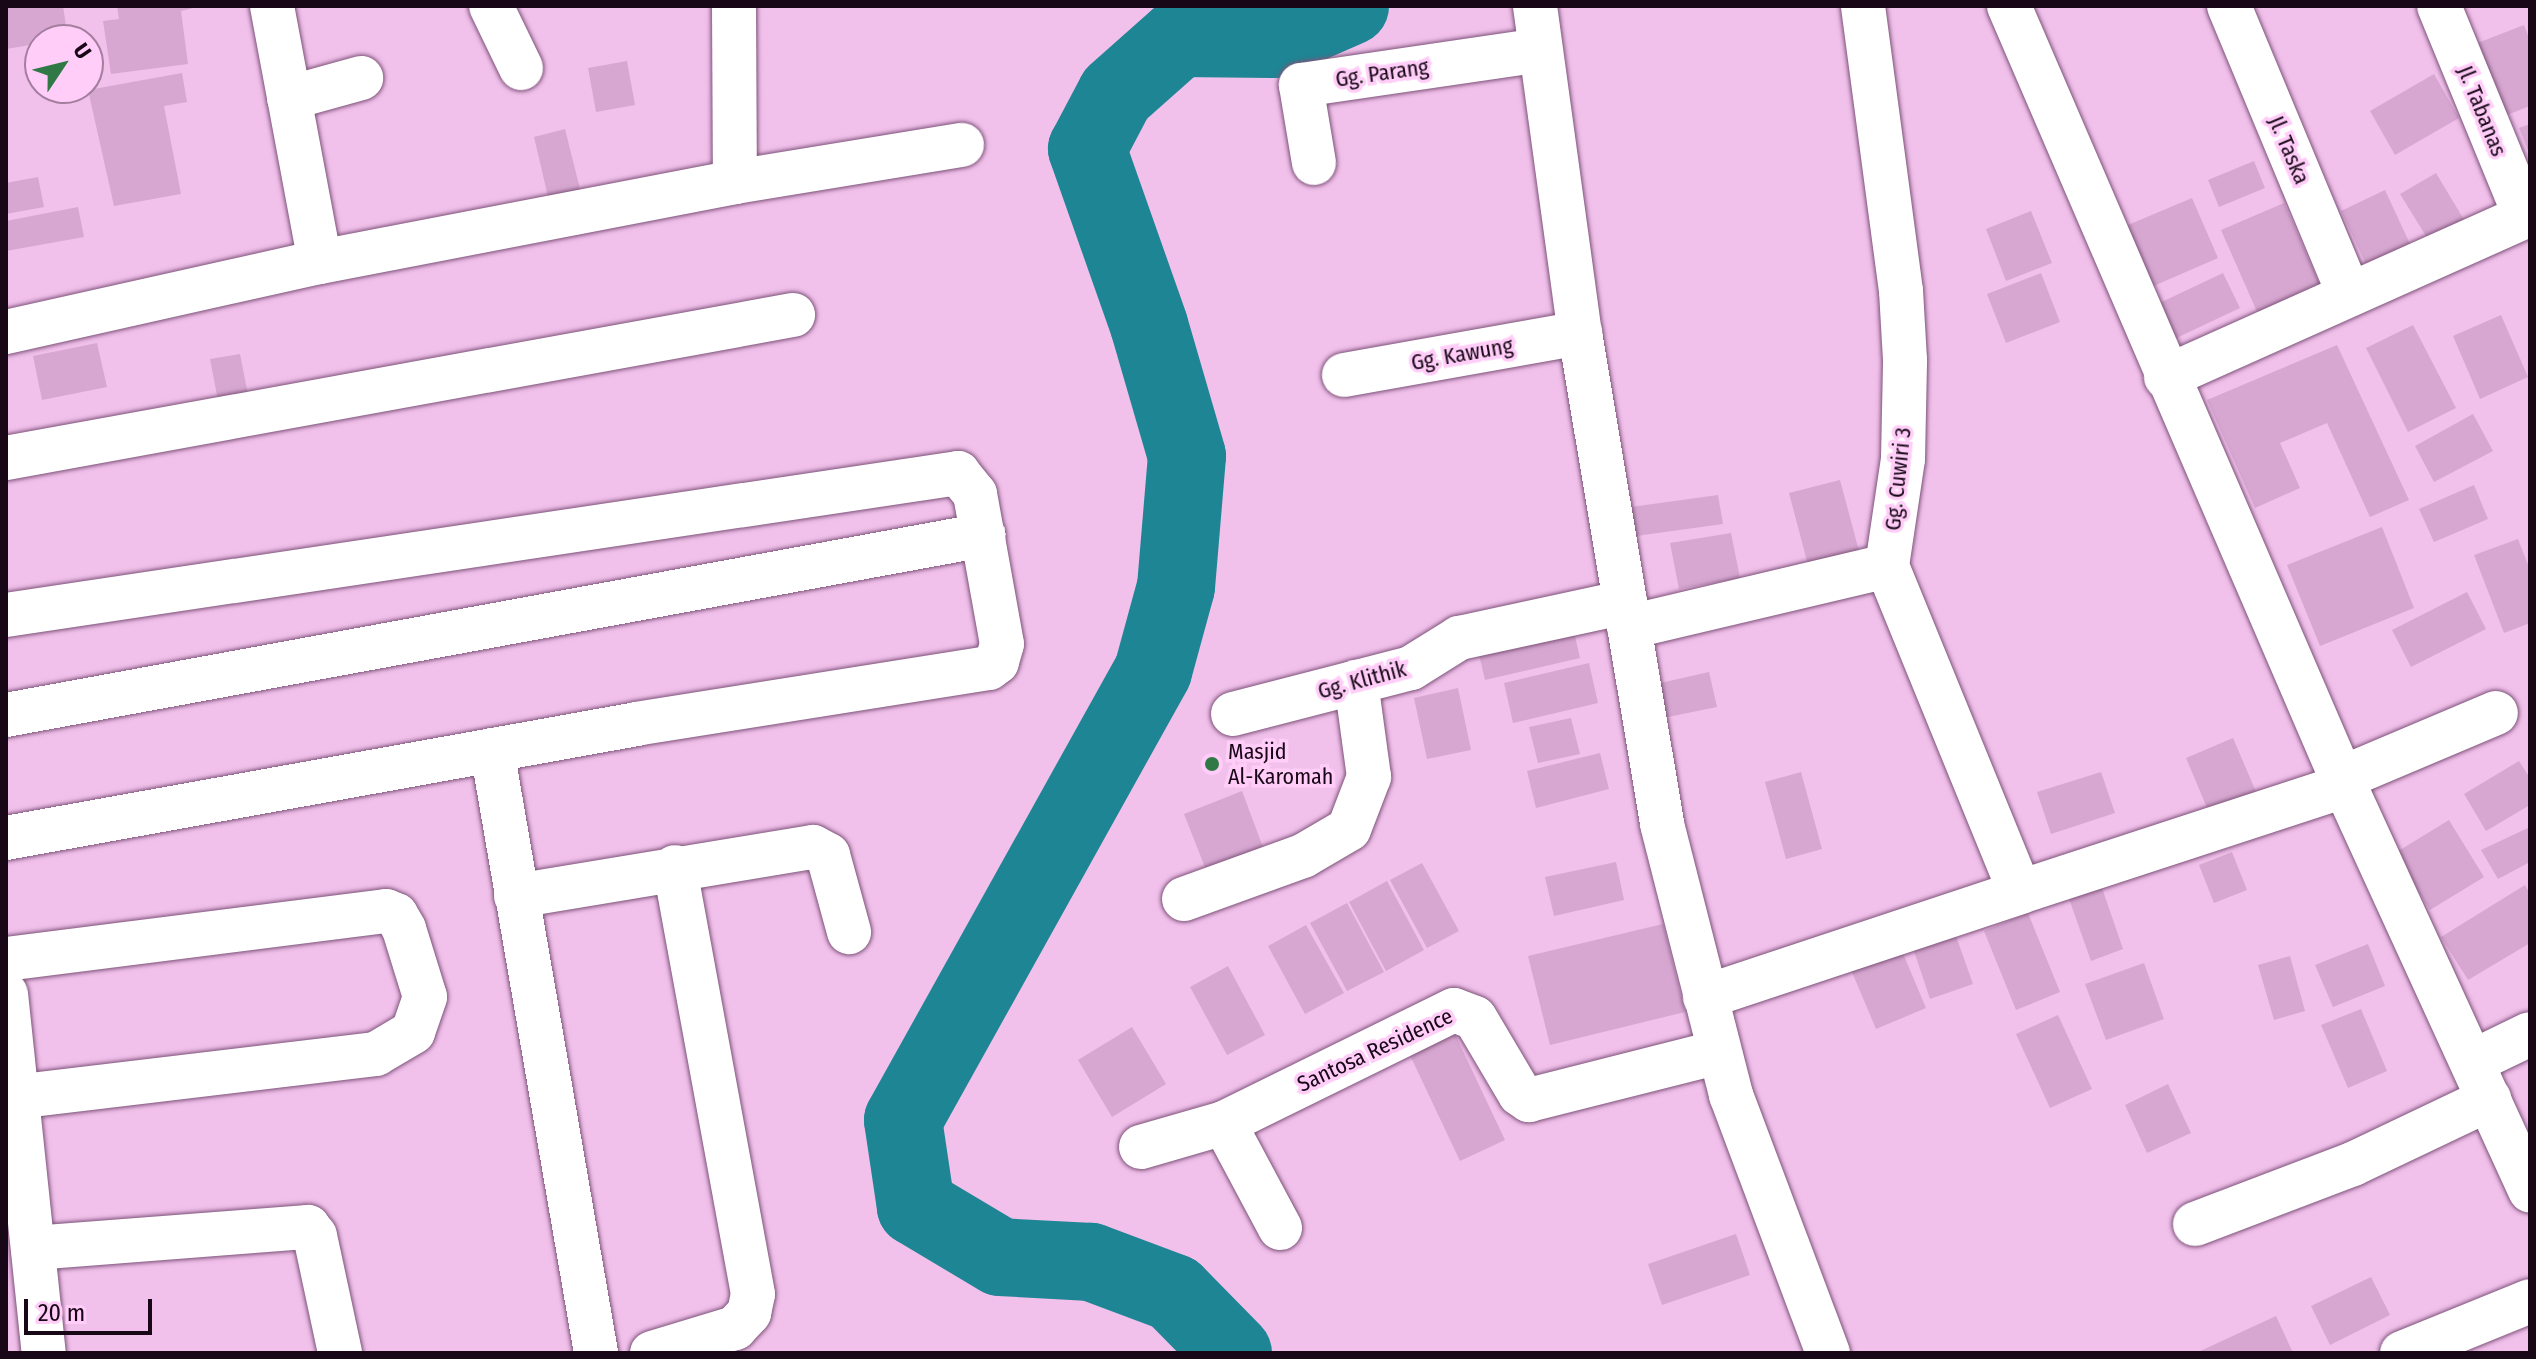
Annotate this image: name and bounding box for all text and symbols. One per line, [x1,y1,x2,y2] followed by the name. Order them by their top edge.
[24,24,104,104] north arrow
[68,38,97,64] text: U
[1334,53,1430,93] street label: Gg. Parang
[2452,62,2512,160] street label: Jl. Tabanas
[2263,112,2315,188] street label: Jl. Taska
[1409,332,1515,376] street label: Gg. Kawung
[1879,426,1917,532] street label: Gg. Cuwiri 3
[1315,656,1409,704] street label: Gg. Klithik
[1228,738,1333,790] place label: Masjid Al-Karomah
[1203,755,1221,773] marker: Masjid Al-Karomah
[1293,1002,1457,1098] street label: Santosa Residence
[28,1283,156,1333] scale bar
[38,1299,85,1327] text: 20 m

